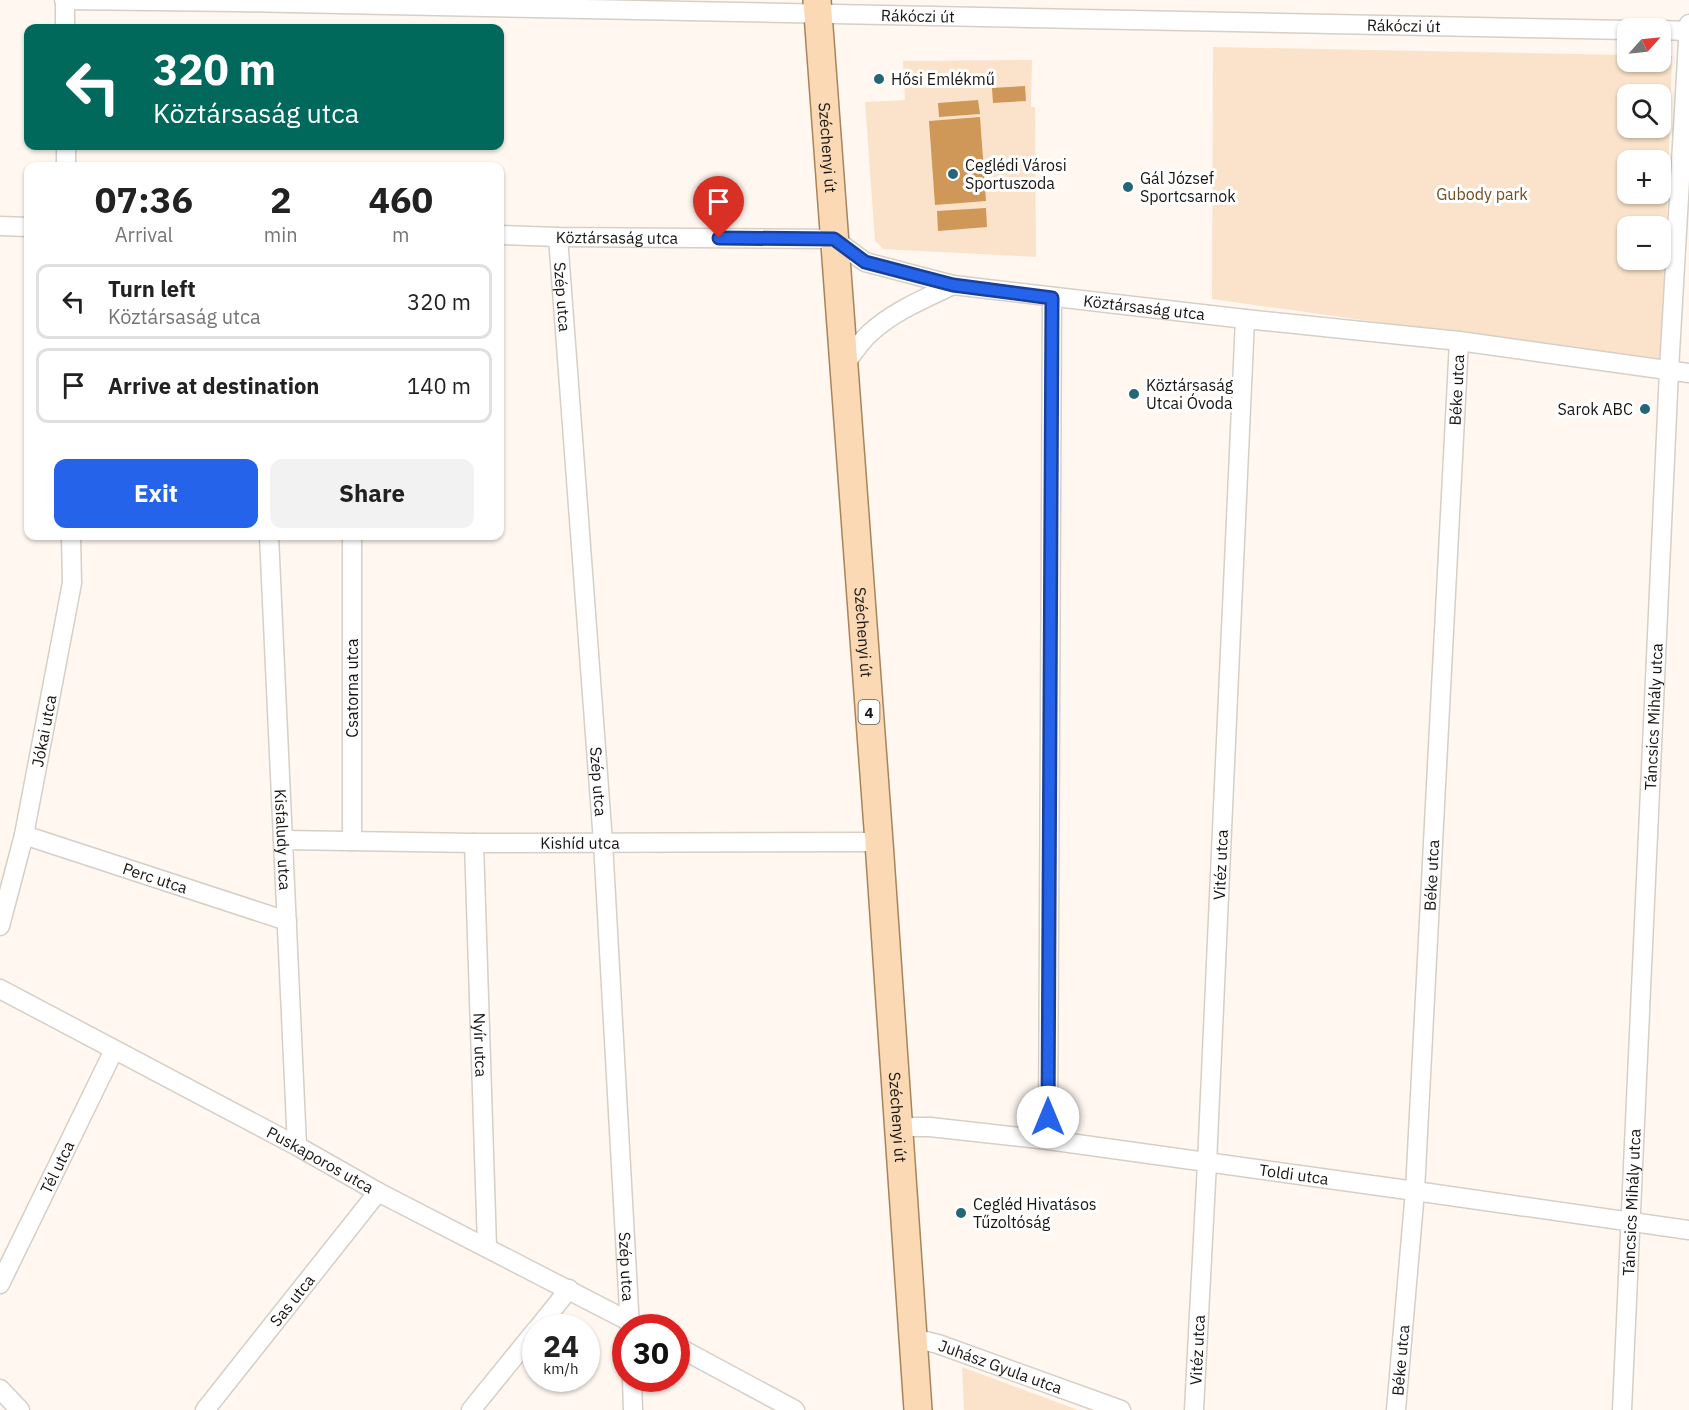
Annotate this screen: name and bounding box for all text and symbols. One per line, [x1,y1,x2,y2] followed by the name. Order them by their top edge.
[881,5,955,26] street label: Rákóczi út
[1367,15,1441,36] street label: Rákóczi út
[1617,18,1671,72] north arrow
[1617,18,1671,270] map controls
[153,42,276,97] text: 320 m
[54,48,132,126] icon: left
[891,69,995,89] place label: Hősi Emlékmű
[872,72,886,86] marker: Hősi Emlékmű
[1617,84,1671,138] button: search
[153,95,359,130] text: Köztársaság utca
[815,102,841,194] street label: Széchenyi út
[1617,150,1671,204] button: +
[965,155,1067,193] place label: Ceglédi Városi Sportuszoda
[946,167,960,181] marker: Ceglédi Városi Sportuszoda
[1140,168,1236,206] place label: Gál József Sportcsarnok
[95,176,193,223] text: 07:36
[270,176,292,223] text: 2
[368,176,433,223] text: 460
[693,176,744,238] pin
[1121,180,1135,194] marker: Gál József Sportcsarnok
[1436,184,1528,204] park label: Gubody park
[702,185,735,218] icon: arrive
[1617,216,1671,270] button: −
[115,221,173,248] text: Arrival
[264,221,298,248] text: min
[392,221,410,248] text: m
[556,227,679,248] street label: Köztársaság utca
[550,261,575,333] street label: Szép utca
[108,274,196,303] text: Turn left
[57,285,90,318] icon: left
[407,287,471,316] text: 320 m
[1082,290,1206,324] street label: Köztársaság utca
[108,303,261,330] text: Köztársaság utca
[1445,353,1468,426] street label: Béke utca
[57,369,90,402] icon: arrive
[108,371,319,400] text: Arrive at destination
[407,371,471,400] text: 140 m
[1146,375,1234,413] place label: Köztársaság Utcai Óvoda
[1127,387,1141,401] marker: Köztársaság Utcai Óvoda
[1558,399,1633,419] place label: Sarok ABC
[1638,402,1652,416] marker: Sarok ABC
[54,459,258,528] button: Exit
[270,459,474,528] button: Share
[850,586,877,678] street label: Széchenyi út
[342,638,362,738] street label: Csatorna utca
[1640,642,1667,791] street label: Táncsics Mihály utca
[27,693,61,769] street label: Jókai utca
[858,700,880,724] road number: 4
[586,746,611,817] street label: Szép utca
[271,789,295,891] street label: Kisfaludy utca
[1209,829,1232,900] street label: Vitéz utca
[540,833,620,853] street label: Kishíd utca
[1420,839,1443,911] street label: Béke utca
[120,858,191,898] street label: Perc utca
[469,1012,492,1078] street label: Nyír utca
[885,1071,911,1163] street label: Széchenyi út
[1016,1085,1080,1149] position arrow
[263,1122,378,1198] street label: Puskaporos utca
[1618,1128,1645,1276] street label: Táncsics Mihály utca
[36,1137,78,1197] street label: Tél utca
[1258,1159,1330,1189] street label: Toldi utca
[973,1194,1097,1232] place label: Cegléd Hivatásos Tűzoltóság
[954,1206,968,1220] marker: Cegléd Hivatásos Tűzoltóság
[615,1231,639,1302] street label: Szép utca
[265,1270,319,1330] street label: Sas utca
[612,1314,690,1392] speed limit sign: 30
[1185,1314,1209,1386] street label: Vitéz utca
[1387,1323,1413,1397] street label: Béke utca
[543,1326,579,1365] text: 24
[936,1335,1065,1398] street label: Juhász Gyula utca
[543,1359,579,1378] text: km/h

